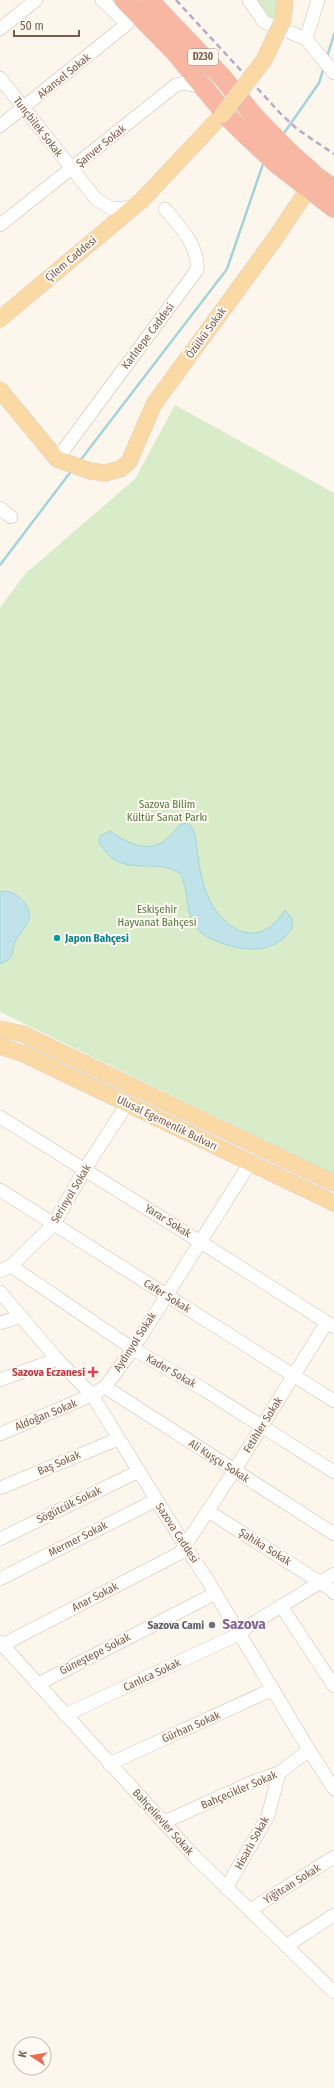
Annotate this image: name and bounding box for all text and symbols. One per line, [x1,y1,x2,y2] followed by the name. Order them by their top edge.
[14,12,79,38] scale bar
[20,19,44,33] text: 50 m
[188,49,218,65] road number: D230
[35,50,94,101] street label: Akansel Sokak
[11,95,66,160] street label: Tunçbilek Sokak
[74,122,129,170] street label: Şanver Sokak
[43,234,100,284] street label: Çilem Caddesi
[119,300,177,371] street label: Karlıtepe Caddesi
[183,304,229,361] street label: Özülkü Sokak
[127,798,207,824] park label: Sazova Bilim Kültür Sanat Parkı
[118,903,197,929] park label: Eskişehir Hayvanat Bahçesi
[64,932,129,945] place label: Japon Bahçesi
[52,933,62,943] marker: Japon Bahçesi
[115,1093,219,1153] street label: Ulusal Egemenlik Bulvarı
[48,1162,94,1226] street label: Serinyol Sokak
[142,1202,194,1241] street label: Yarar Sokak
[141,1277,194,1316] street label: Cafer Sokak
[111,1309,159,1374] street label: Aydınyol Sokak
[144,1351,199,1391] street label: Kader Sokak
[12,1366,85,1379] place label: Sazova Eczanesi
[88,1367,98,1377] marker: Sazova Eczanesi
[241,1394,286,1455] street label: Fetihler Sokak
[13,1396,80,1433] street label: Aldoğan Sokak
[186,1437,253,1486] street label: Ali Kuşçu Sokak
[36,1448,83,1478] street label: Baş Sokak
[35,1483,104,1526] street label: Sögütcük Sokak
[153,1500,201,1566] street label: Sazova Caddesi
[46,1518,110,1559] street label: Mermer Sokak
[237,1526,294,1569] street label: Şahika Sokak
[70,1579,121,1614] street label: Anar Sokak
[222,1615,266,1633] district label: Sazova
[147,1619,204,1632] place label: Sazova Cami
[207,1620,217,1630] marker: Sazova Cami
[58,1630,133,1677] street label: Güneştepe Sokak
[121,1656,183,1694] street label: Canlıca Sokak
[160,1708,223,1746] street label: Gürhan Sokak
[199,1768,280,1812] street label: Bahçecikler Sokak
[130,1786,197,1858] street label: Bahçelievler Sokak
[232,1814,272,1872] street label: Hisarlı Sokak
[261,1861,324,1907] street label: Yiğitcan Sokak
[12,2036,52,2076] north arrow
[16,2049,30,2059] text: K

